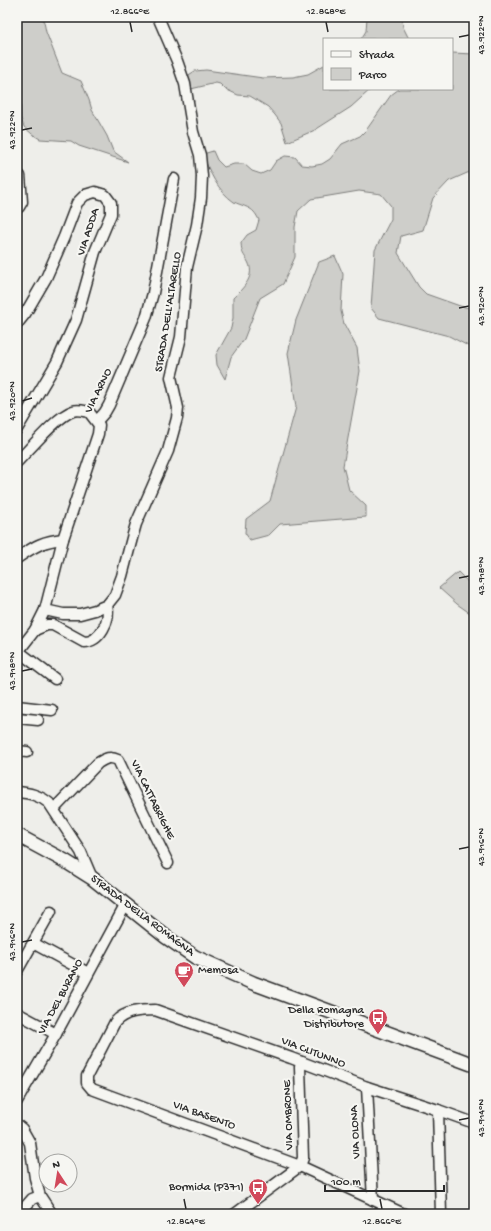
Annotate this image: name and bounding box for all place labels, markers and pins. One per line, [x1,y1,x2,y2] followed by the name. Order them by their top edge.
[173,960,195,988] cafe icon: Memosa
[198,964,239,978] place label: Memosa
[287,1004,365,1032] place label: Della Romagna Distributore
[367,1007,389,1035] bus stop icon: Della Romagna Distributore
[247,1177,269,1205] bus stop icon: Bormida (P371)
[168,1181,244,1195] place label: Bormida (P371)

